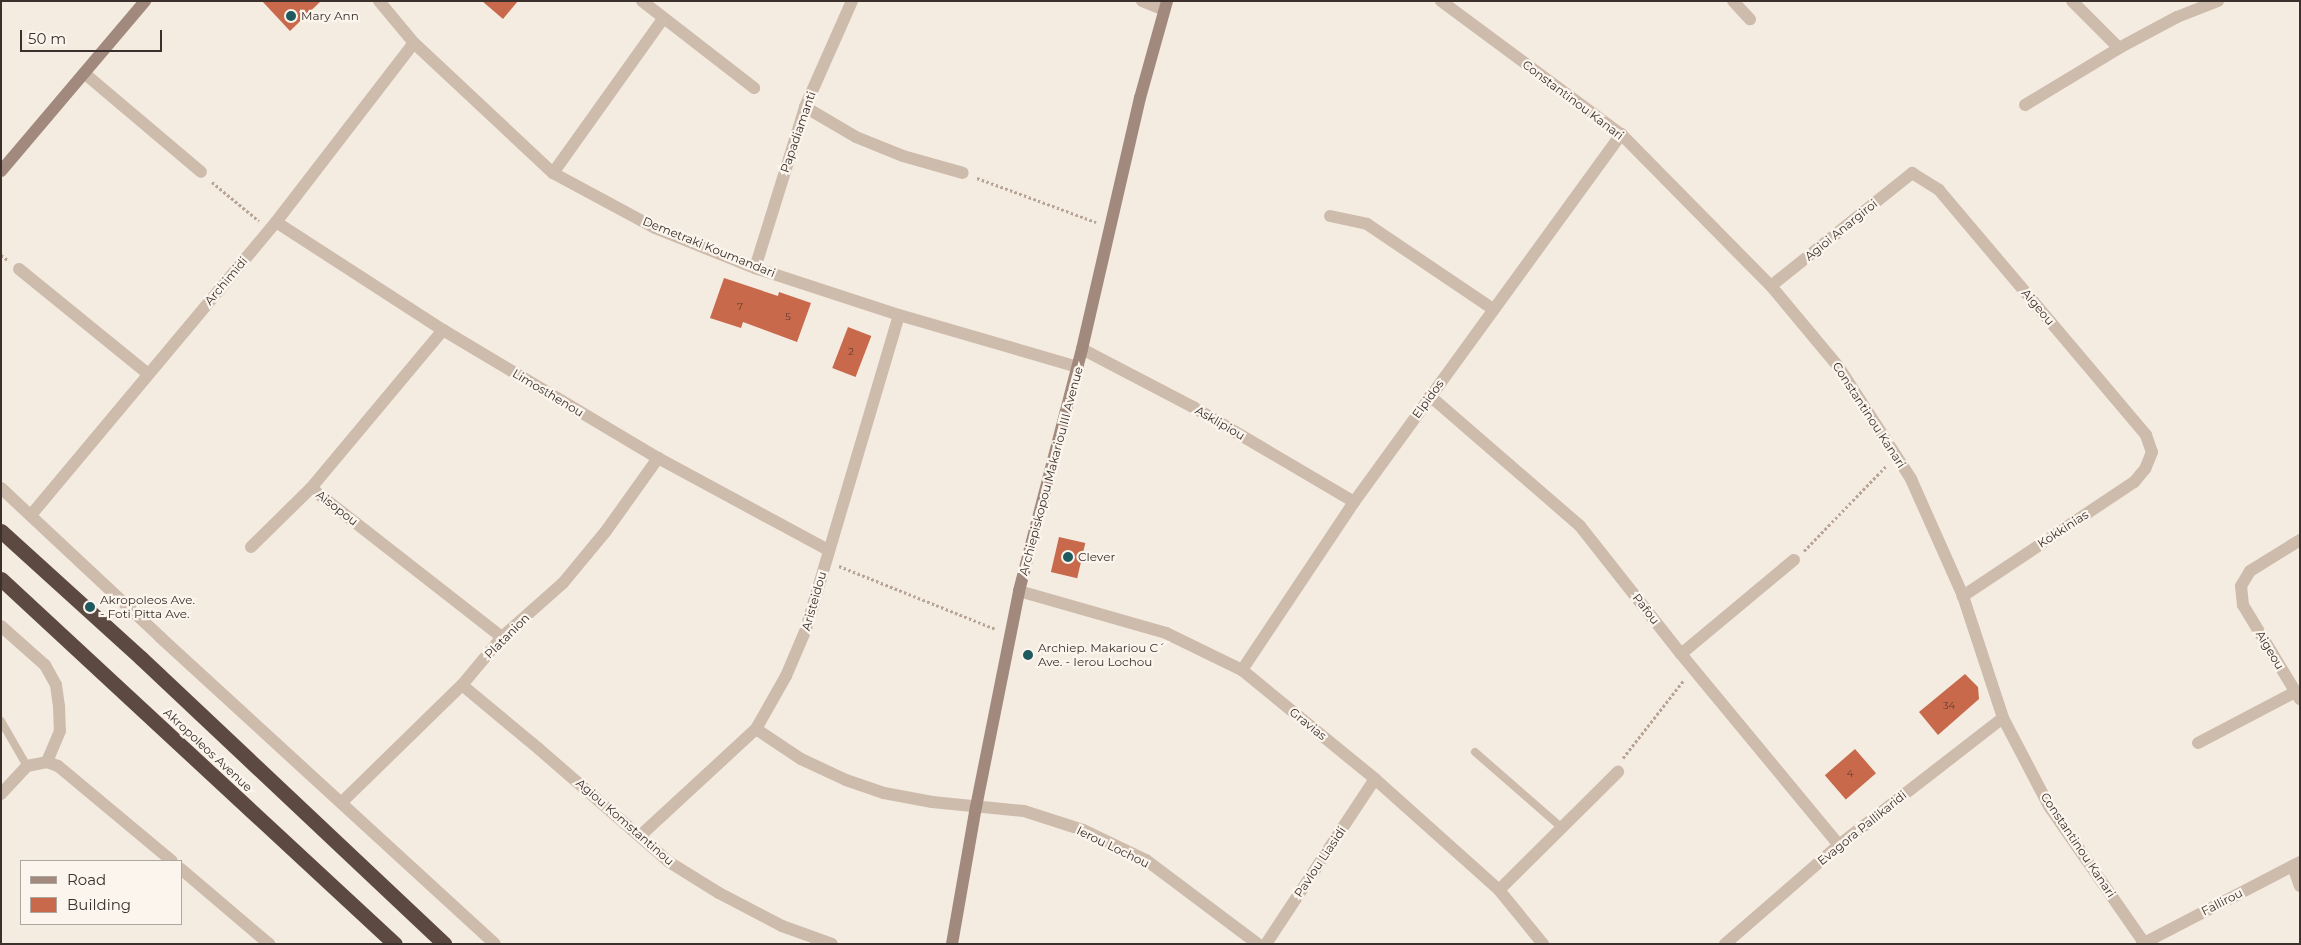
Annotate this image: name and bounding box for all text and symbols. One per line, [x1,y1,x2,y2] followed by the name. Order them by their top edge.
[301,9,359,23] place label: Mary Ann
[285,10,297,22] marker: Mary Ann
[22,20,165,52] scale bar
[28,29,66,48] text: 50 m
[1520,57,1626,143] street label: Constantinou Kanari
[777,89,819,175] street label: Papadiamanti
[1802,196,1880,264] street label: Agioi Anargiroi
[641,214,777,280] street label: Demetraki Koumandari
[202,254,250,308] street label: Archimidi
[2019,286,2057,328] street label: Aigeou
[737,301,743,313] house number: 7
[785,311,791,323] house number: 5
[848,346,854,358] house number: 2
[1829,359,1909,471] street label: Constantinou Kanari
[1016,365,1086,577] street label: Archiepiskopou Makariou III Avenue
[510,366,586,420] street label: Limosthenou
[1409,377,1447,421] street label: Elpidos
[1193,403,1247,443] street label: Asklipiou
[313,487,361,529] street label: Aisopou
[2035,507,2091,551] street label: Kokkinias
[1078,550,1115,564] place label: Clever
[1062,551,1074,563] marker: Clever
[799,570,829,632] street label: Aristeidou
[1630,591,1662,627] street label: Pafou
[100,593,195,621] place label: Akropoleos Ave. - Foti Pitta Ave.
[84,601,96,613] marker: Akropoleos Ave. - Foti Pitta Ave.
[482,611,532,661] street label: Platanion
[2253,628,2287,672] street label: Aigeou
[1038,641,1165,669] place label: Archiep. Makariou C´ Ave. - Ierou Lochou
[1022,649,1034,661] marker: Archiep. Makariou C´ Ave. - Ierou Lochou
[1943,700,1955,712] house number: 34
[161,705,255,795] street label: Akropoleos Avenue
[1287,705,1329,743] street label: Gravias
[1847,768,1853,780] house number: 4
[573,776,677,868] street label: Agiou Komstantinou
[1815,788,1909,868] street label: Evagora Pallikaridi
[2038,790,2118,900] street label: Constantinou Kanari
[1074,823,1152,871] street label: Ierou Lochou
[1291,824,1349,900] street label: Pavlou Liasidi
[20,860,182,925] legend
[67,870,106,889] text: Road
[2199,886,2245,918] street label: Fallirou
[67,895,131,914] text: Building

